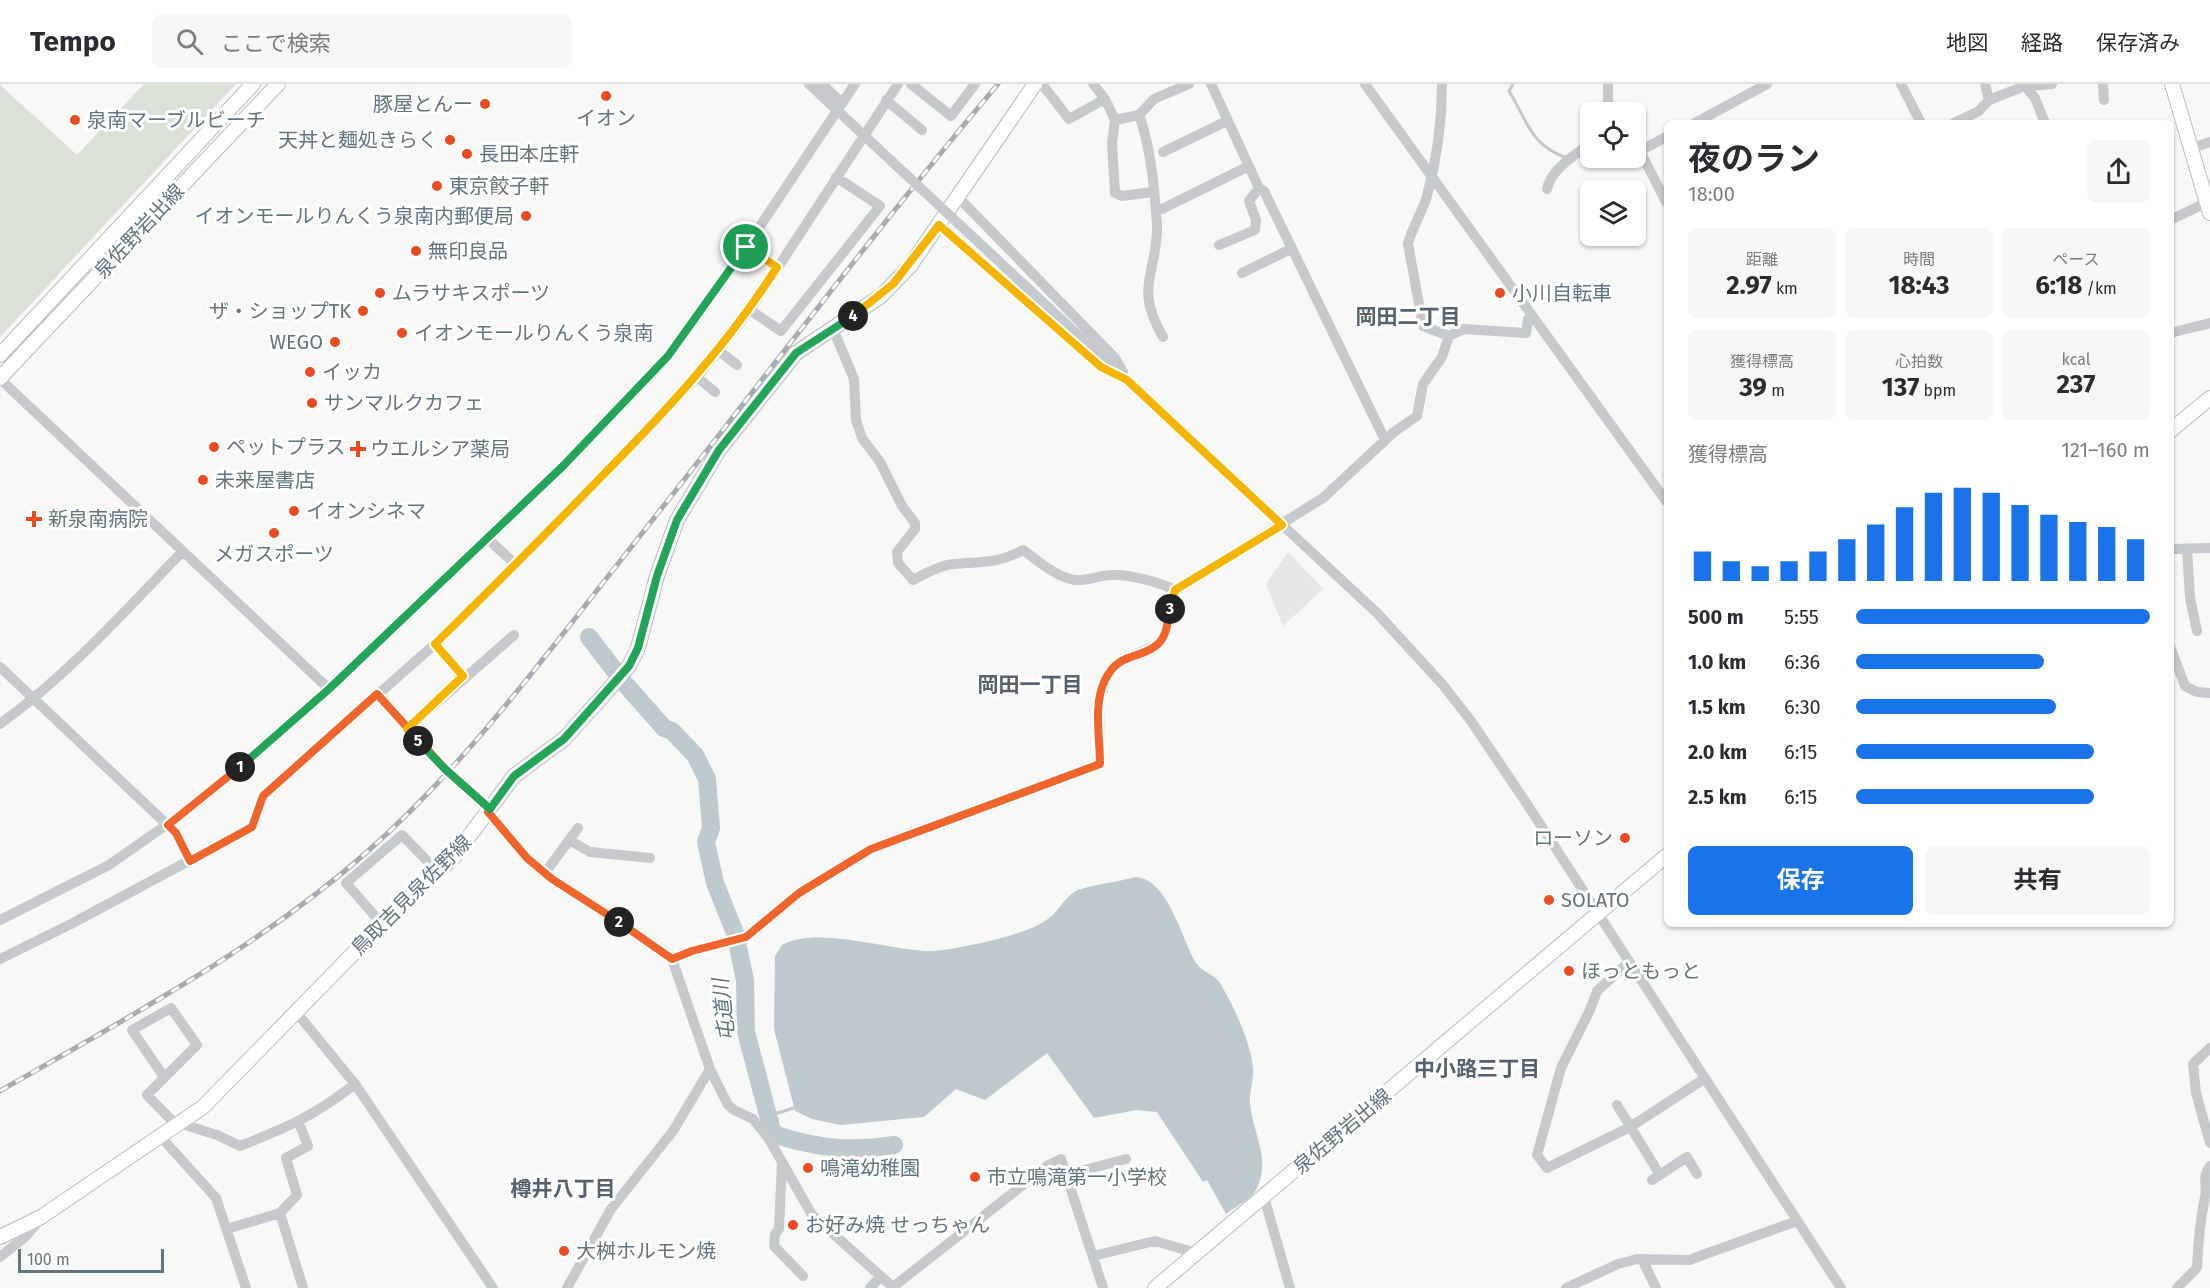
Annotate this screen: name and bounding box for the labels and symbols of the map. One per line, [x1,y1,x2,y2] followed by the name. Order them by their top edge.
[599,89,613,103] marker: イオン
[373,92,473,116] place label: 豚屋とんー
[478,97,492,111] marker: 豚屋とんー
[576,106,636,130] place label: イオン
[87,108,266,132] place label: 泉南マーブルビーチ
[68,113,82,127] marker: 泉南マーブルビーチ
[278,128,438,152] place label: 天丼と麺処きらく
[443,133,457,147] marker: 天丼と麺処きらく
[479,142,579,166] place label: 長田本庄軒
[460,147,474,161] marker: 長田本庄軒
[449,174,549,198] place label: 東京餃子軒
[89,179,189,283] street label: 泉佐野岩出線
[430,179,444,193] marker: 東京餃子軒
[194,204,514,228] place label: イオンモールりんくう泉南内郵便局
[519,209,533,223] marker: イオンモールりんくう泉南内郵便局
[720,221,771,272] pin
[428,239,508,263] place label: 無印良品
[409,244,423,258] marker: 無印良品
[392,281,550,305] place label: ムラサキスポーツ
[1512,281,1612,305] place label: 小川自転車
[373,286,387,300] marker: ムラサキスポーツ
[1493,286,1507,300] marker: 小川自転車
[209,299,351,323] place label: ザ・ショップTK
[838,301,868,331] pin: 4
[356,304,370,318] marker: ザ・ショップTK
[1356,304,1461,330] district label: 岡田二丁目
[414,321,654,345] place label: イオンモールりんくう泉南
[395,326,409,340] marker: イオンモールりんくう泉南
[270,330,323,354] place label: WEGO
[328,335,342,349] marker: WEGO
[322,360,382,384] place label: イッカ
[303,365,317,379] marker: イッカ
[324,391,484,415] place label: サンマルクカフェ
[305,396,319,410] marker: サンマルクカフェ
[226,435,346,459] place label: ペットプラス
[370,437,510,461] place label: ウエルシア薬局
[207,440,221,454] marker: ペットプラス
[351,442,365,456] marker: ウエルシア薬局
[215,468,315,492] place label: 未来屋書店
[196,473,210,487] marker: 未来屋書店
[306,499,426,523] place label: イオンシネマ
[287,504,301,518] marker: イオンシネマ
[48,507,148,531] place label: 新泉南病院
[25,510,43,528] marker: 新泉南病院
[267,526,281,540] marker: メガスポーツ
[214,542,334,566] place label: メガスポーツ
[1155,594,1185,624] pin: 3
[978,672,1083,698] district label: 岡田一丁目
[403,726,433,756] pin: 5
[225,752,255,782] pin: 1
[1533,826,1613,850] place label: ローソン
[346,830,476,960] street label: 鳥取吉見泉佐野線
[1618,831,1632,845] marker: ローソン
[1561,888,1630,912] place label: SOLATO
[1542,893,1556,907] marker: SOLATO
[604,907,634,937] pin: 2
[1581,959,1701,983] place label: ほっともっと
[1562,964,1576,978] marker: ほっともっと
[708,975,740,1043] water label: 屯道川
[1414,1056,1540,1082] district label: 中小路三丁目
[1288,1083,1396,1179] street label: 泉佐野岩出線
[820,1156,920,1180] place label: 鳴滝幼稚園
[801,1161,815,1175] marker: 鳴滝幼稚園
[987,1165,1167,1189] place label: 市立鳴滝第一小学校
[968,1170,982,1184] marker: 市立鳴滝第一小学校
[511,1176,616,1202] district label: 樽井八丁目
[805,1213,990,1237] place label: お好み焼 せっちゃん
[786,1218,800,1232] marker: お好み焼 せっちゃん
[576,1239,716,1263] place label: 大桝ホルモン焼
[557,1244,571,1258] marker: 大桝ホルモン焼
[18,1246,164,1274] scale bar

